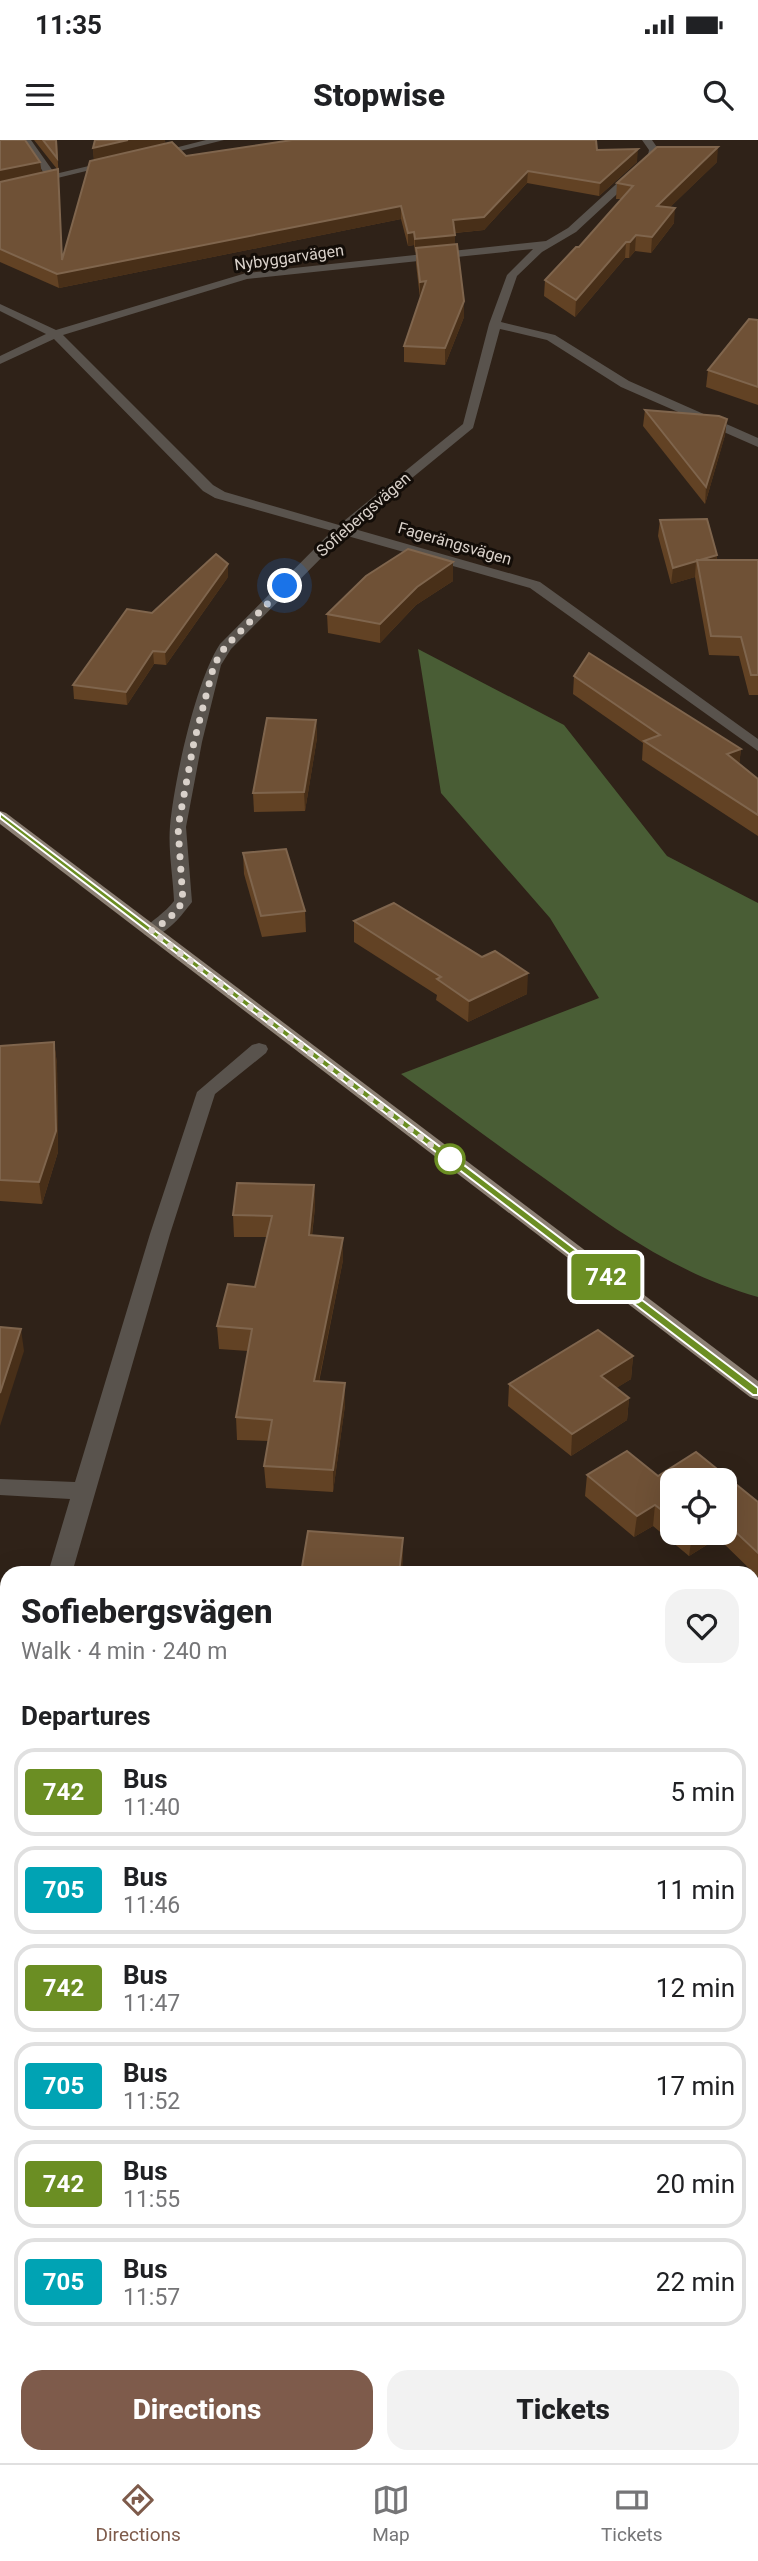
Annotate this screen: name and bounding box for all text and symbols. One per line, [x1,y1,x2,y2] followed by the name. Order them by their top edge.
[35,10,102,40] text: 11:35
[21,76,59,114] icon: menu
[313,76,445,114] text: Stopwise
[699,76,737,114] icon: search
[233,240,345,275] street label: Nybyggarvägen
[312,468,414,560] street label: Sofiebergsvägen
[396,518,514,569] street label: Fagerängsvägen
[267,568,302,603] your location
[435,1144,465,1174] unlabelled marker
[566,1254,646,1300] line badge: 742
[585,1263,627,1291] text: 742
[660,1468,737,1545] map controls
[660,1468,737,1545] button: locate
[665,1589,739,1663] button: heart
[21,1592,272,1631] text: Sofiebergsvägen
[21,1638,227,1665] text: Walk · 4 min · 240 m
[21,1701,151,1731] text: Departures
[123,1764,168,1794] text: Bus
[670,1777,735,1807] text: 5 min
[43,1778,84,1806] text: 742
[123,1794,180,1821] text: 11:40
[123,1862,168,1892] text: Bus
[656,1875,735,1905] text: 11 min
[43,1876,84,1904] text: 705
[123,1892,180,1919] text: 11:46
[123,1960,168,1990] text: Bus
[656,1973,735,2003] text: 12 min
[43,1974,84,2002] text: 742
[123,1990,180,2017] text: 11:47
[123,2058,168,2088] text: Bus
[656,2071,735,2101] text: 17 min
[43,2072,84,2100] text: 705
[123,2088,180,2115] text: 11:52
[123,2156,168,2186] text: Bus
[656,2169,735,2199] text: 20 min
[43,2170,84,2198] text: 742
[123,2186,180,2213] text: 11:55
[123,2254,168,2284] text: Bus
[656,2267,735,2297] text: 22 min
[43,2268,84,2296] text: 705
[123,2284,180,2311] text: 11:57
[21,2370,373,2450] button: Directions
[387,2370,739,2450] button: Tickets
[96,2481,181,2546] tab: Directions
[372,2481,410,2546] tab: Map
[601,2481,662,2546] tab: Tickets

